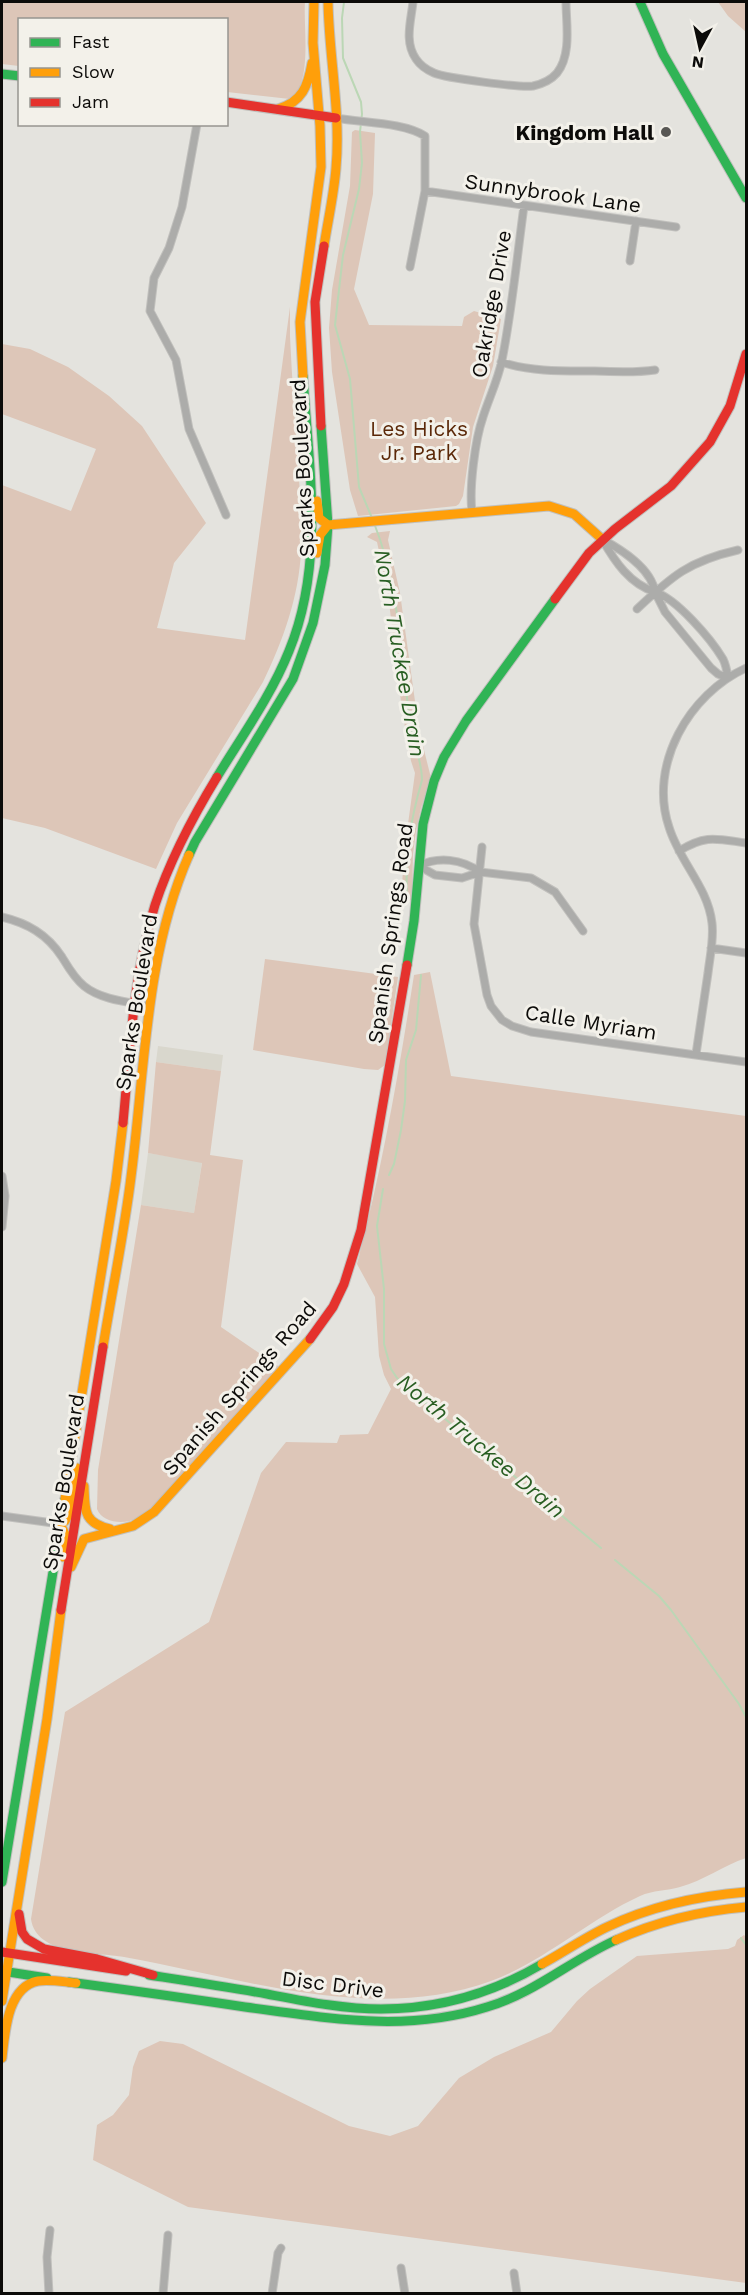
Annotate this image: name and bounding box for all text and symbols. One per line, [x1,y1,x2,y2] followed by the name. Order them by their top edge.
[18,18,228,126] legend
[670,18,730,78] north arrow
[72,31,110,52] text: Fast
[691,52,705,73] text: N
[72,61,115,82] text: Slow
[72,91,109,112] text: Jam
[516,120,654,145] place label: Kingdom Hall
[659,125,673,139] marker: Kingdom Hall
[463,168,643,218] street label: Sunnybrook Lane
[466,228,516,380] street label: Oakridge Drive
[285,378,319,558] street label: Sparks Boulevard
[370,416,468,465] park label: Les Hicks Jr. Park
[369,547,431,759] water label: North Truckee Drain
[362,821,418,1045] street label: Spanish Springs Road
[110,912,162,1092] street label: Sparks Boulevard
[523,999,659,1045] street label: Calle Myriam
[157,1296,321,1480] street label: Spanish Springs Road
[392,1369,570,1523] water label: North Truckee Drain
[37,1392,89,1572] street label: Sparks Boulevard
[280,1965,386,2003] street label: Disc Drive

